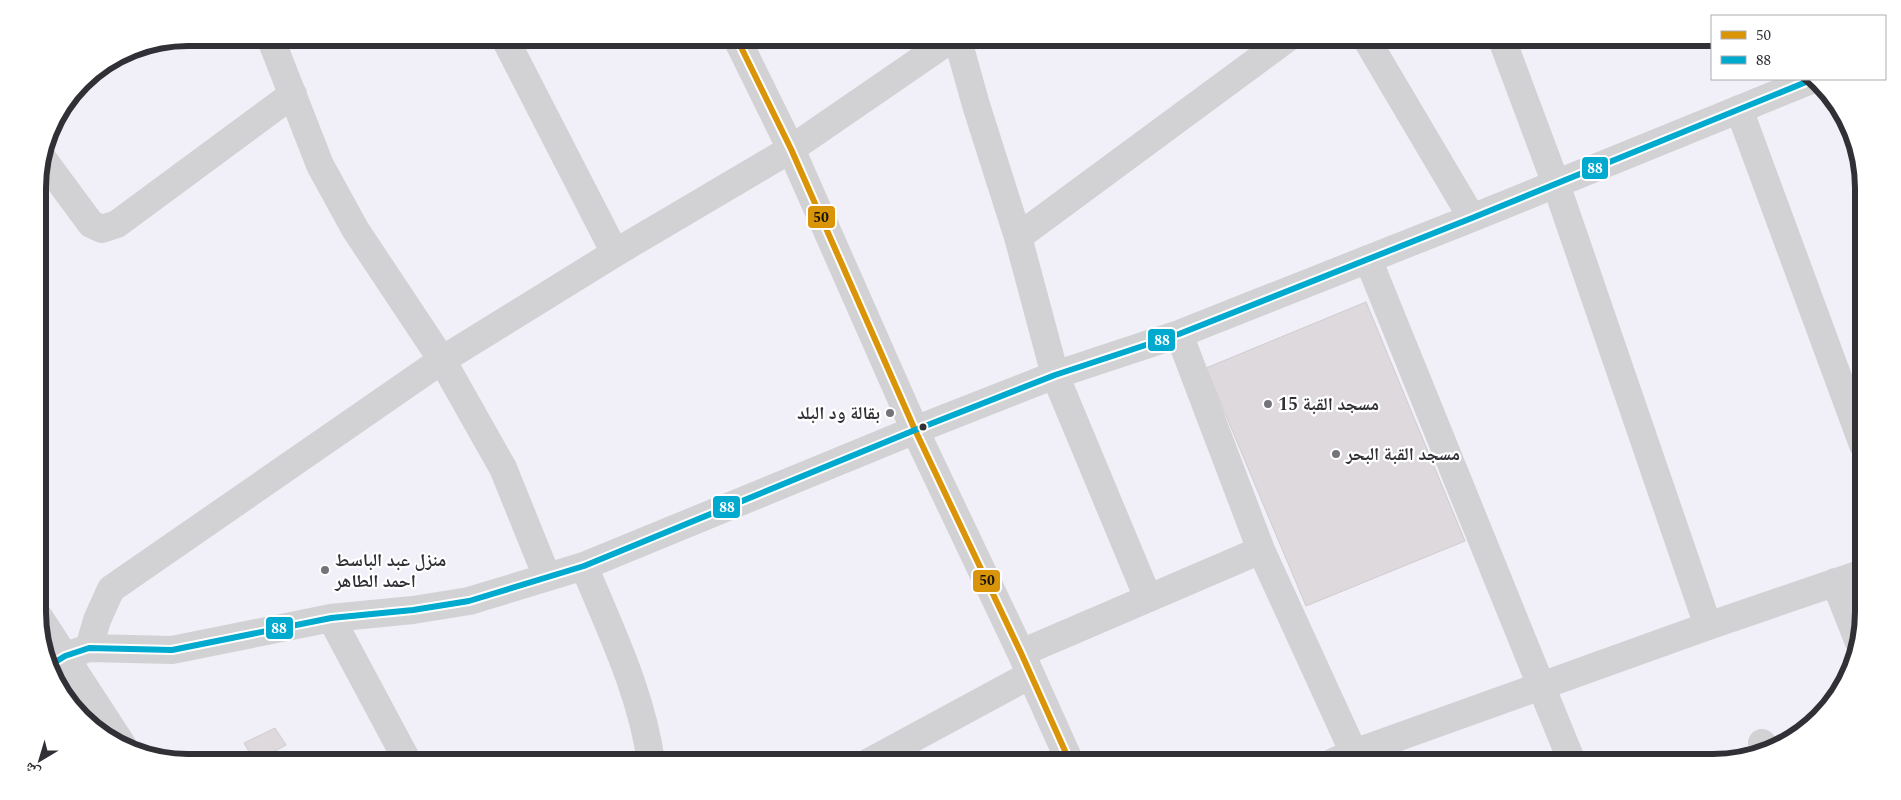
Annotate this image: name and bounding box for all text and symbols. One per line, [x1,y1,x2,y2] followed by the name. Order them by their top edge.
[1711,15,1886,80] legend
[1756,24,1771,47] text: 50
[1756,49,1771,72] text: 88
[1581,156,1609,180] line badge: 88
[1587,158,1603,179] text: 88
[807,205,836,229] line badge: 50
[813,207,829,228] text: 50
[1147,328,1176,352] line badge: 88
[1154,330,1170,351] text: 88
[1278,391,1379,418] place label: مسجد القبة 15
[1262,398,1274,410] marker: مسجد القبة 15
[797,400,880,427] place label: بقالة ود البلد
[884,407,896,419] marker: بقالة ود البلد
[918,422,928,432] unlabelled marker
[1345,441,1460,468] place label: مسجد القبة البحر
[1330,448,1342,460] marker: مسجد القبة البحر
[712,495,741,519] line badge: 88
[719,497,735,518] text: 88
[334,547,446,595] place label: منزل عبد الباسط احمد الطاهر
[319,564,331,576] marker: منزل عبد الباسط احمد الطاهر
[972,569,1001,593] line badge: 50
[979,570,995,591] text: 50
[265,616,294,640] line badge: 88
[271,618,287,639] text: 88
[15,735,65,785] north arrow
[20,757,45,783] text: ش

